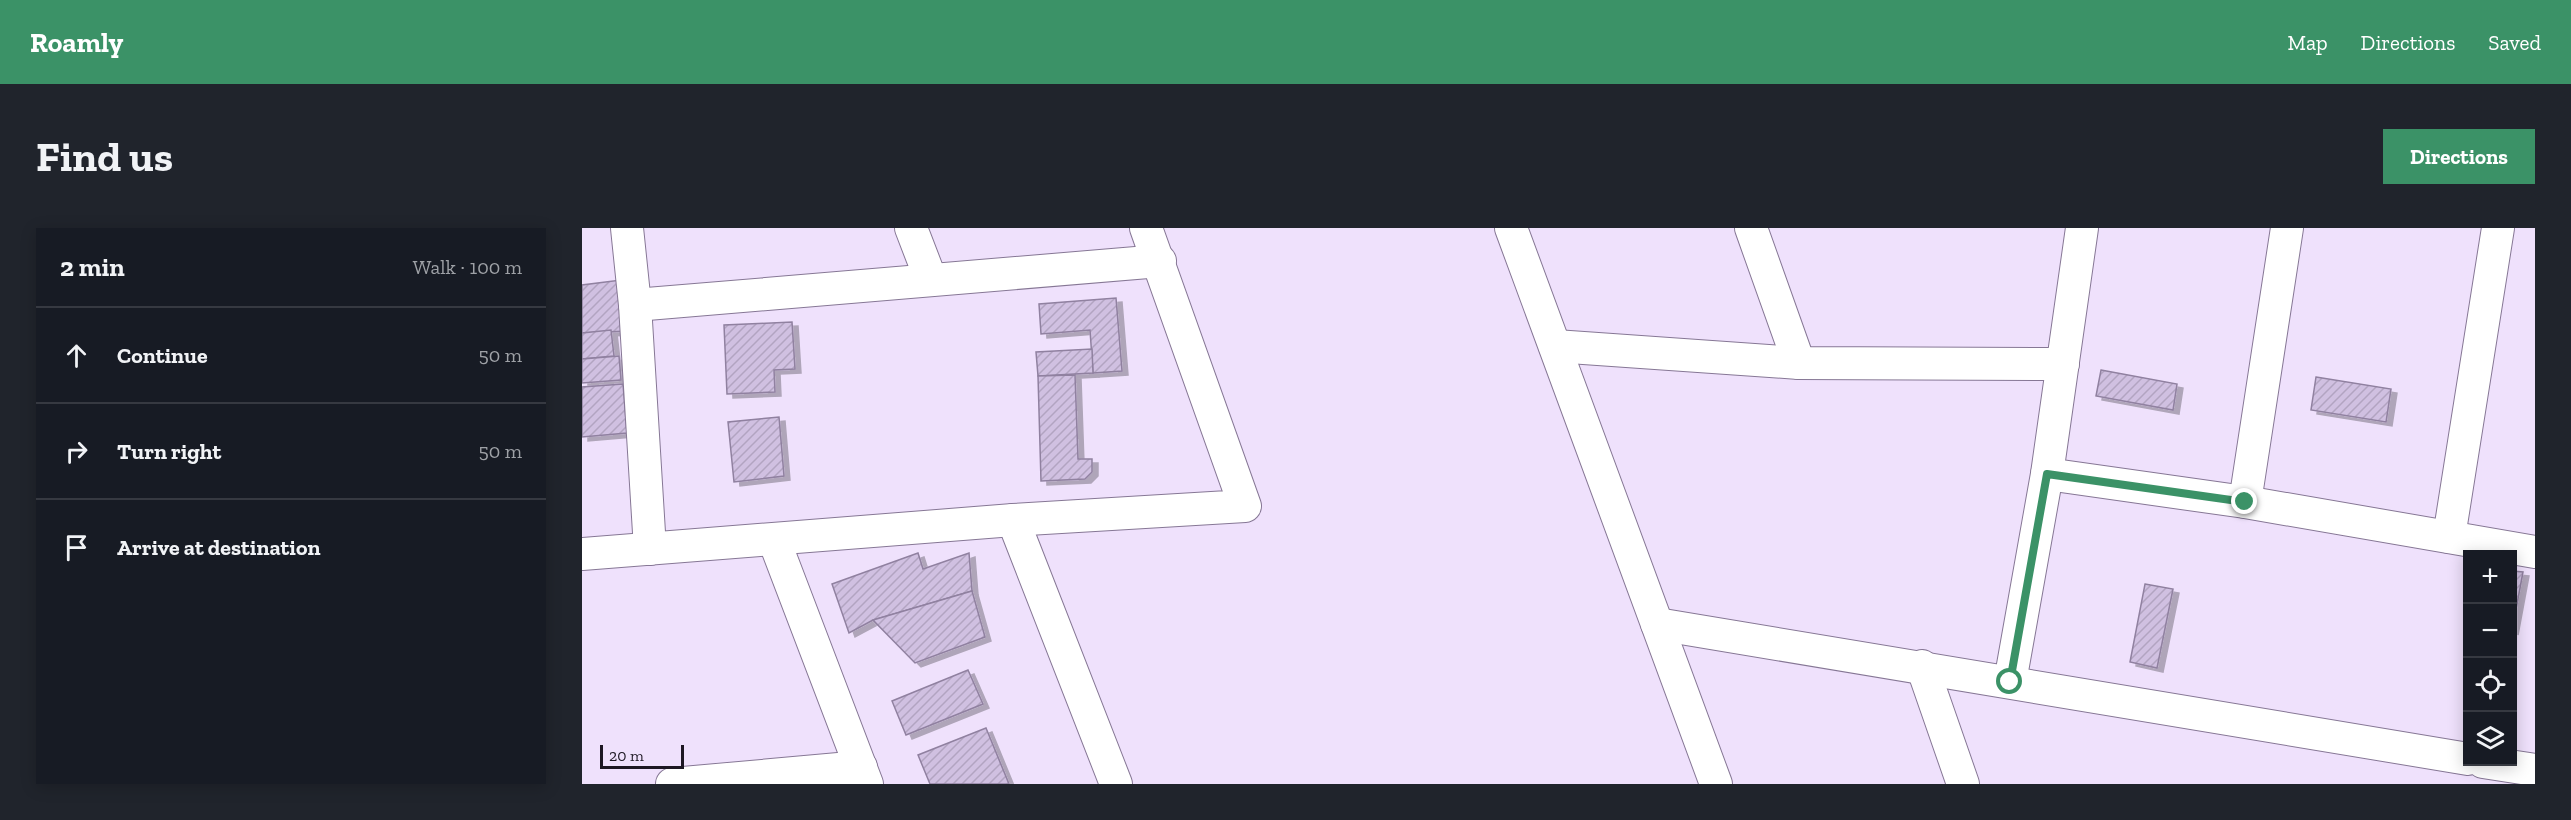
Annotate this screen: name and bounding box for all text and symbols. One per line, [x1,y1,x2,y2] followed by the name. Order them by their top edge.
[30,26,123,59] text: Roamly
[2288,30,2328,55] text: Map
[2361,30,2455,55] text: Directions
[2488,30,2541,55] text: Saved
[2383,129,2535,184] button: Directions
[36,131,173,182] text: Find us
[60,251,125,283] text: 2 min
[413,255,522,279] text: Walk · 100 m
[60,339,93,372] icon: ahead
[117,342,208,369] text: Continue
[478,343,522,367] text: 50 m
[60,435,93,468] icon: right
[117,438,221,465] text: Turn right
[478,439,522,463] text: 50 m
[2231,488,2257,514] route end
[60,531,93,564] icon: arrive
[117,534,320,561] text: Arrive at destination
[2463,550,2517,766] map controls
[2463,550,2517,604] button: +
[2463,604,2517,658] button: −
[2463,658,2517,712] button: locate
[1996,668,2022,694] route start
[2463,712,2517,766] button: layers
[600,742,684,770] scale bar
[609,746,644,765] text: 20 m

